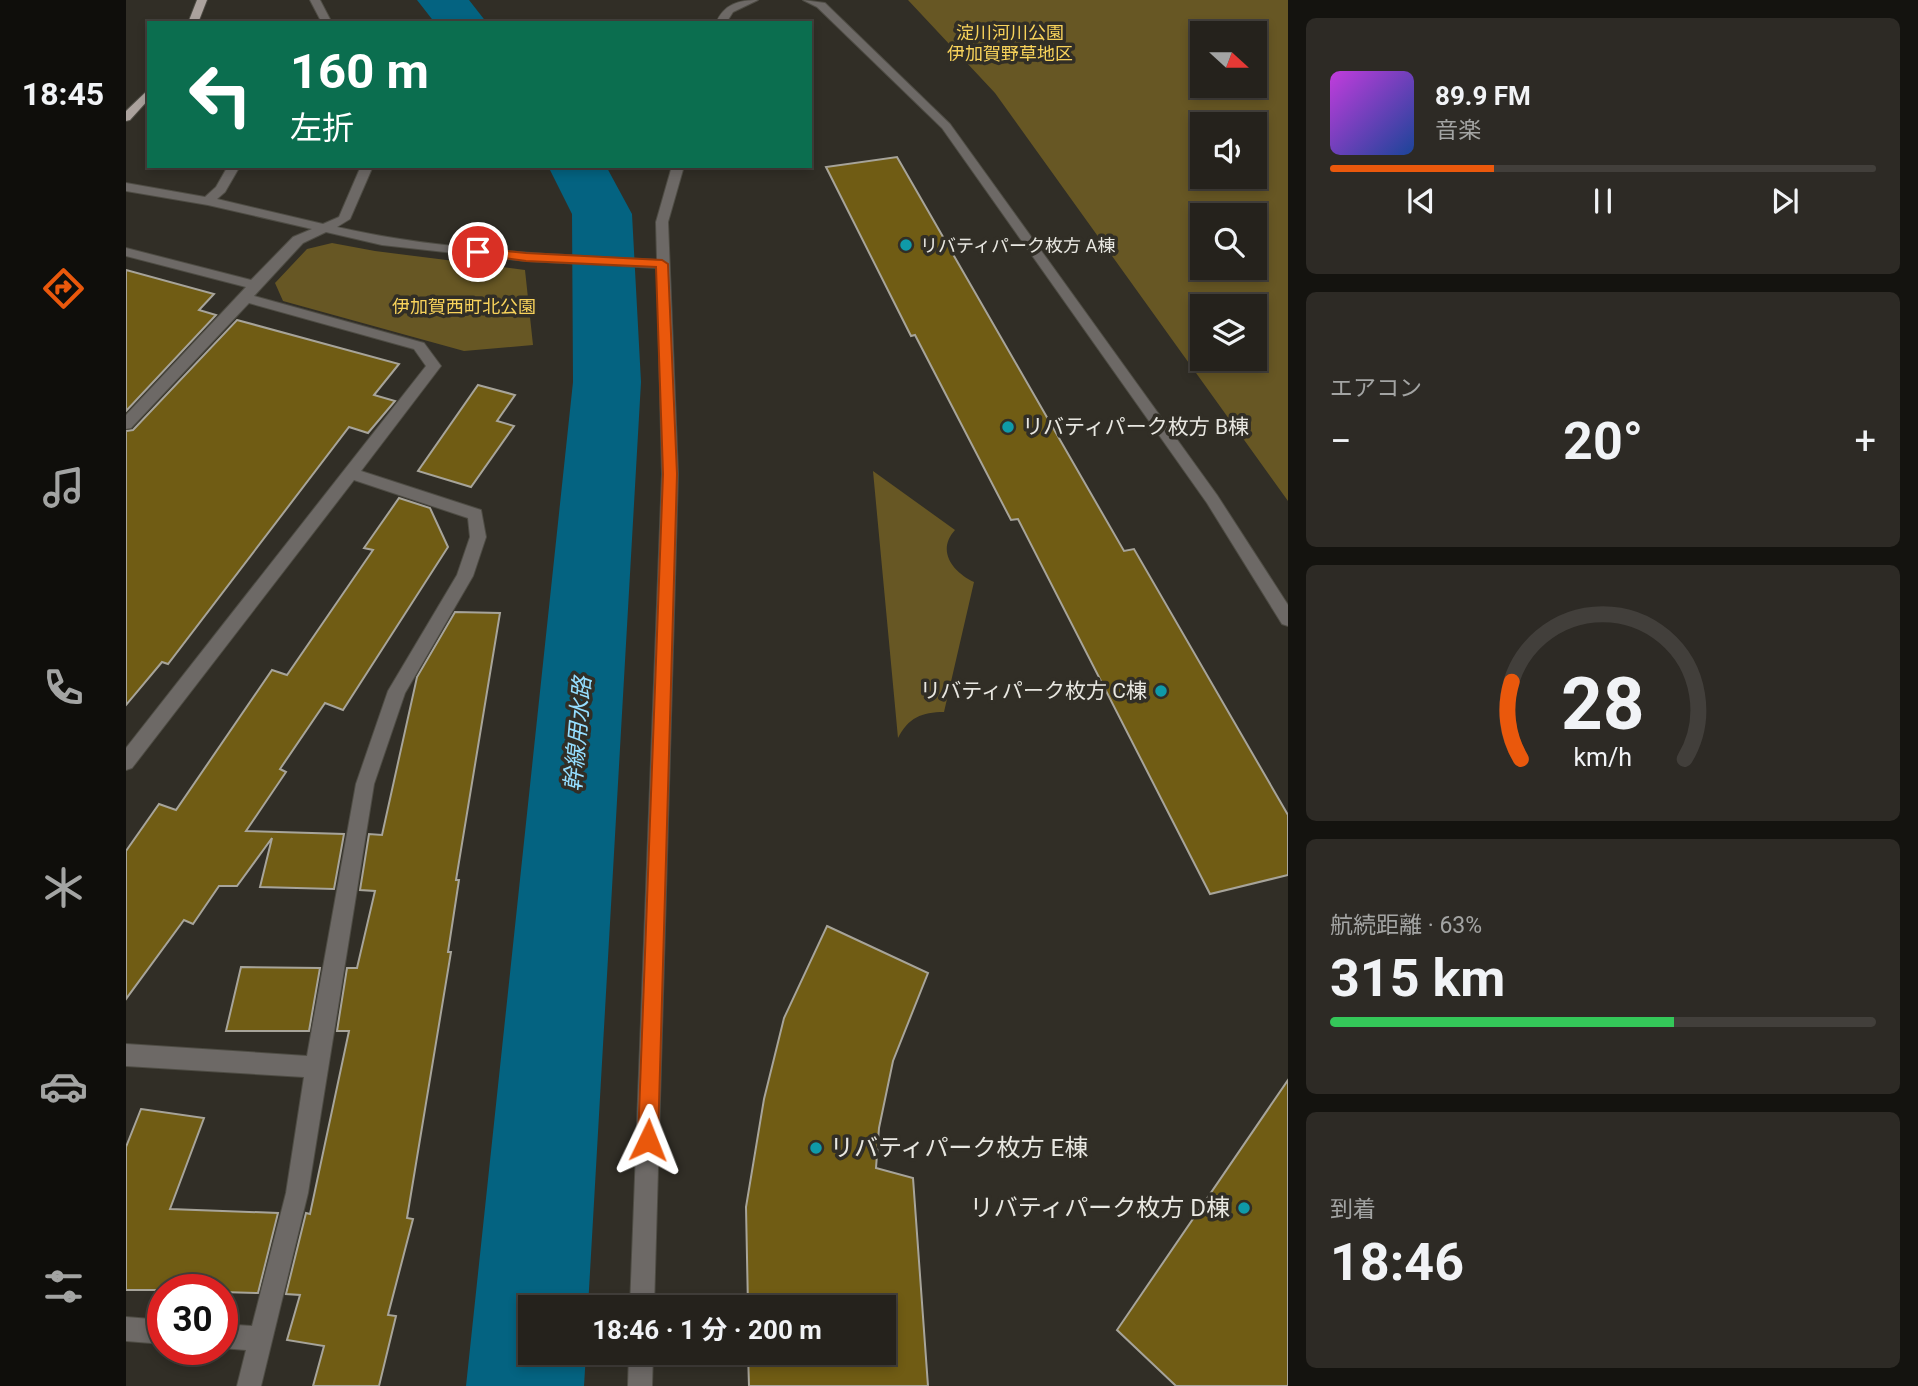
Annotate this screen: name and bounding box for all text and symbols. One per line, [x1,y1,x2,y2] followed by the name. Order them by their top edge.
[1190,21,1267,98] north arrow
[1190,21,1267,371] map controls
[947,22,1073,64] park label: 淀川河川公園 伊加賀野草地区
[290,43,429,100] text: 160 m
[175,49,266,140] icon: left
[22,75,104,113] text: 18:45
[1435,81,1531,111] text: 89.9 FM
[290,109,354,147] text: 左折
[1190,112,1267,189] button: sound
[1435,117,1481,144] text: 音楽
[1402,182,1440,220] icon: previous
[1584,182,1622,220] icon: pause
[1766,182,1804,220] icon: next
[1190,203,1267,280] button: search
[448,222,508,282] pin
[459,233,497,271] icon: arrive
[920,235,1115,256] place label: リバティパーク枚方 A棟
[898,237,914,253] marker: リバティパーク枚方 A棟
[39,264,88,313] icon: directions
[1190,294,1267,371] button: layers
[392,296,536,317] park label: 伊加賀西町北公園
[1330,375,1422,402] text: エアコン
[1563,411,1643,472] text: 20°
[1022,415,1249,439] place label: リバティパーク枚方 B棟
[1000,419,1016,435] marker: リバティパーク枚方 B棟
[1330,419,1352,463] text: −
[1854,419,1876,463] text: +
[39,463,88,512] icon: music
[1561,661,1645,747] text: 28
[39,663,88,712] icon: phone
[560,674,597,792] water label: 幹線用水路
[919,679,1147,703] place label: リバティパーク枚方 C棟
[1153,683,1169,699] marker: リバティパーク枚方 C棟
[1574,743,1632,772] text: km/h
[39,863,88,912] icon: climate
[1330,912,1482,939] text: 航続距離 · 63%
[1330,948,1505,1009] text: 315 km
[39,1062,88,1111] icon: car
[611,1103,685,1177] position arrow
[830,1134,1088,1162] place label: リバティパーク枚方 E棟
[808,1140,824,1156] marker: リバティパーク枚方 E棟
[970,1194,1230,1222] place label: リバティパーク枚方 D棟
[1330,1196,1376,1223] text: 到着
[1236,1200,1252,1216] marker: リバティパーク枚方 D棟
[1330,1232,1464,1293] text: 18:46
[39,1262,88,1311] icon: filters
[147,1274,238,1365] speed limit sign: 30
[592,1315,822,1345] text: 18:46 · 1 分 · 200 m

